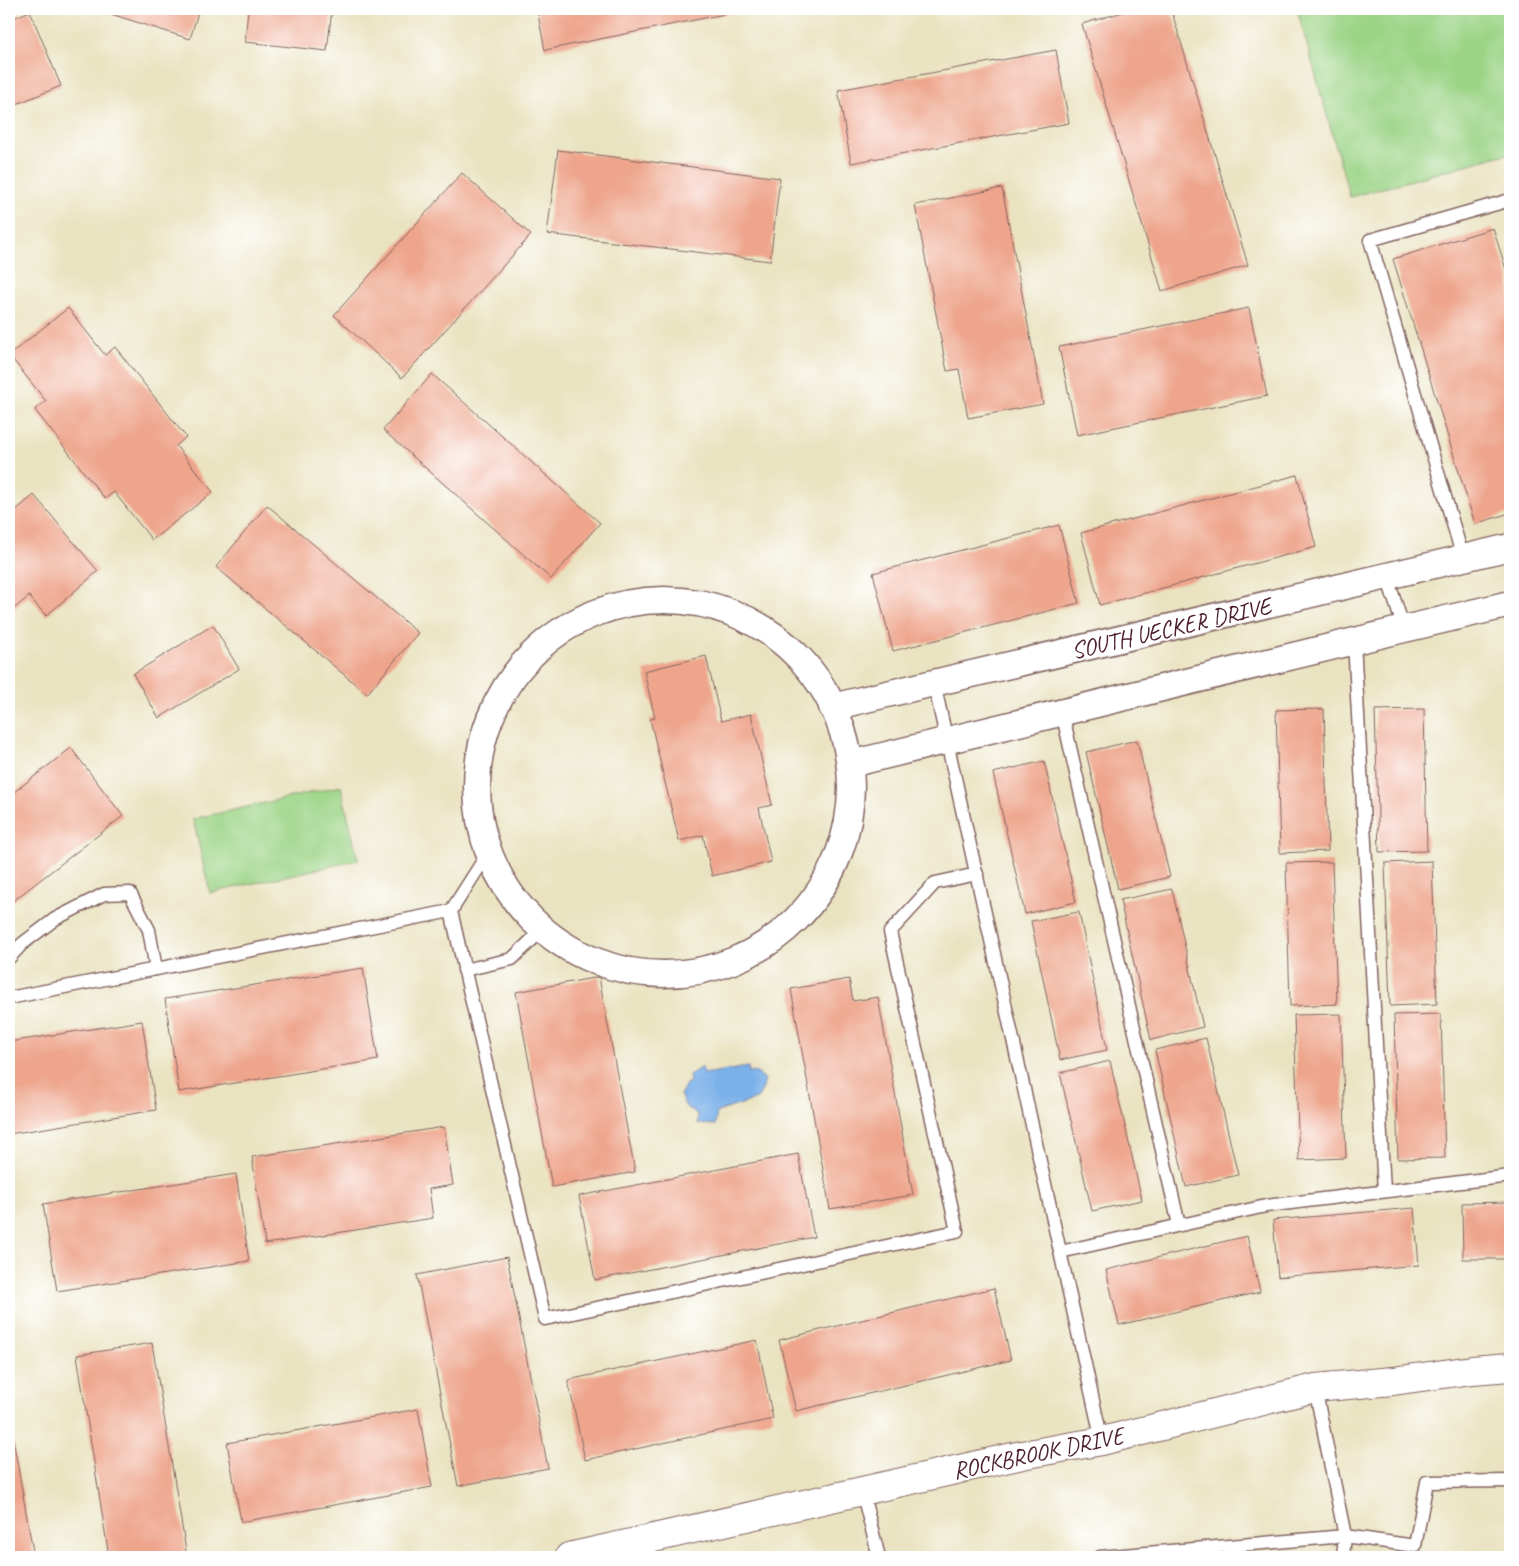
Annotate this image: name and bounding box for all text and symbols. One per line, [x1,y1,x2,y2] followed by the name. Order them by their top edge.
[1068,590,1277,666] street label: SOUTH UECKER DRIVE
[950,1420,1129,1486] street label: ROCKBROOK DRIVE

